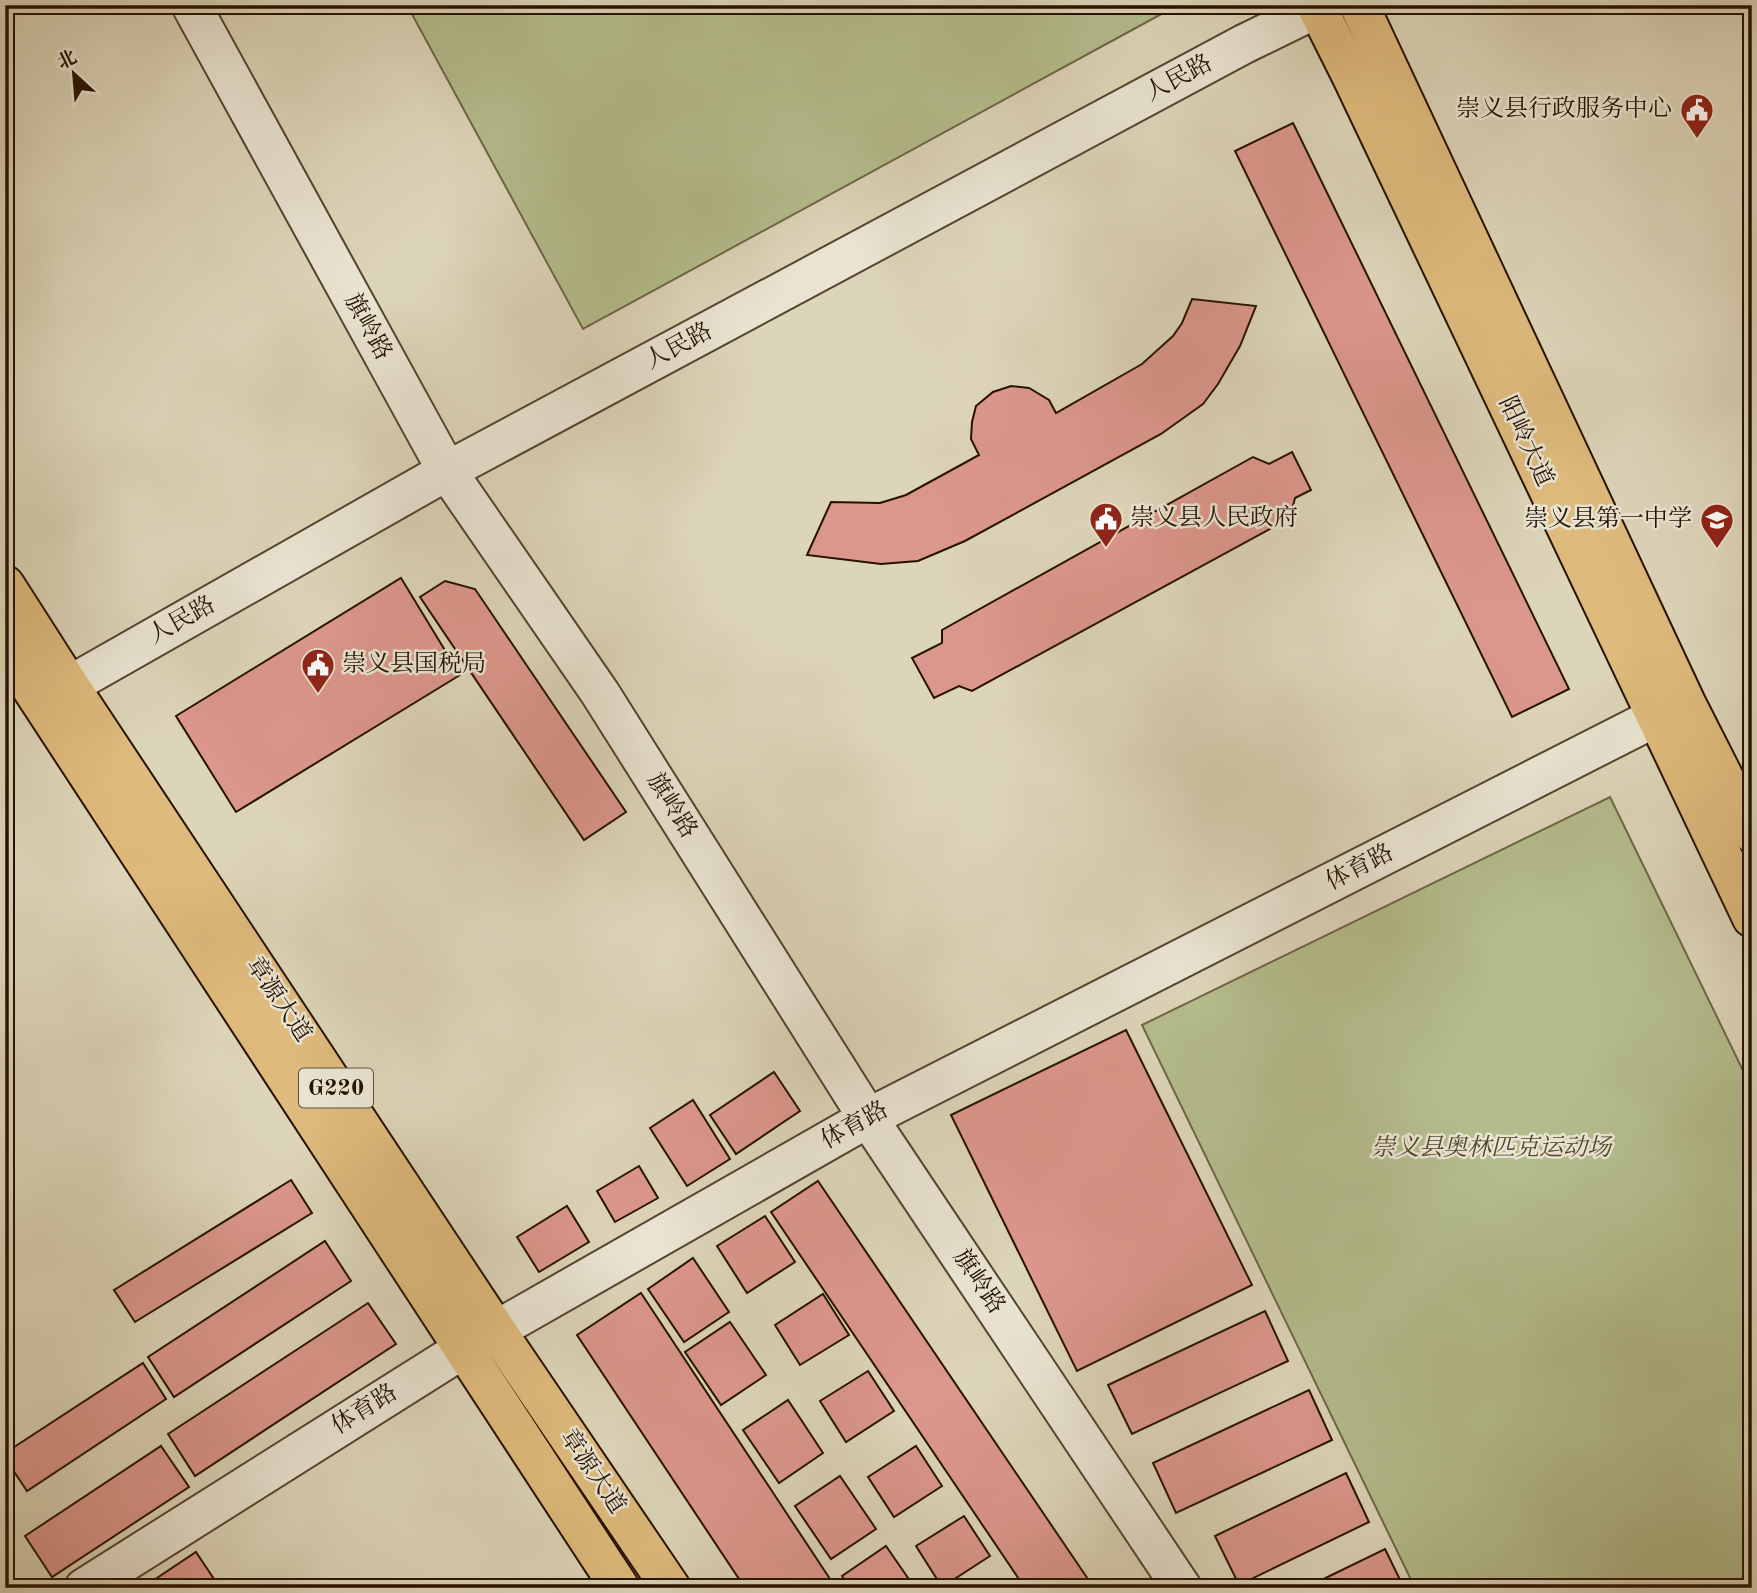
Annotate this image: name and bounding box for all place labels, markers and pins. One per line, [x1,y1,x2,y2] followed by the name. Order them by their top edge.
[1678,91,1716,140] public building icon: 崇义县行政服务中心
[1456,95,1672,122] place label: 崇义县行政服务中心
[1087,500,1125,549] public building icon: 崇义县人民政府
[1698,501,1736,550] school or university icon: 崇义县第一中学
[1130,504,1298,531] place label: 崇义县人民政府
[1524,505,1692,532] place label: 崇义县第一中学
[299,646,337,695] public building icon: 崇义县国税局
[342,651,486,677] place label: 崇义县国税局

